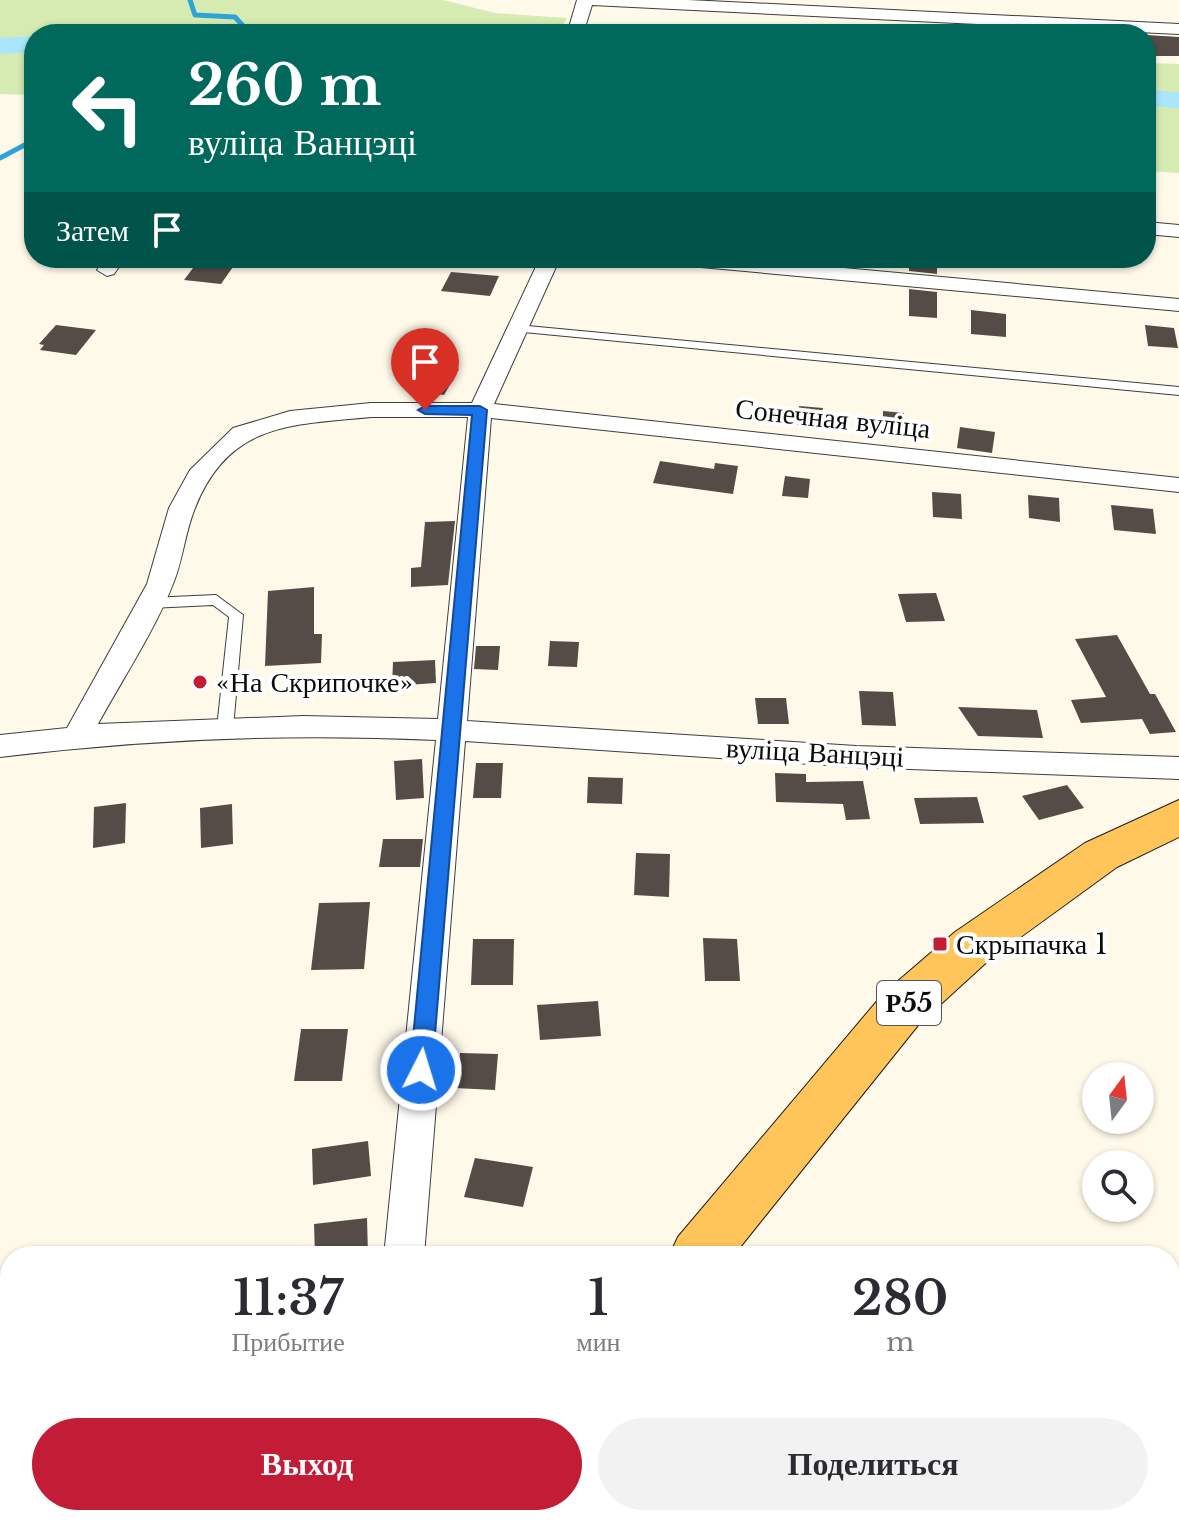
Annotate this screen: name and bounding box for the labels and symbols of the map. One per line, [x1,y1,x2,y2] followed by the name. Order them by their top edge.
[391,328,459,410] pin
[734,391,933,446] street label: Сонечная вуліца
[216,665,413,700] place label: «На Скрипочке»
[191,673,209,691] marker: «На Скрипочке»
[725,730,905,775] street label: вуліца Ванцэці
[956,927,1108,962] place label: Скрыпачка 1
[931,935,949,953] marker: Скрыпачка 1
[877,981,941,1025] road number: Р55
[379,1028,463,1112] position arrow
[1082,1062,1154,1134] north arrow

